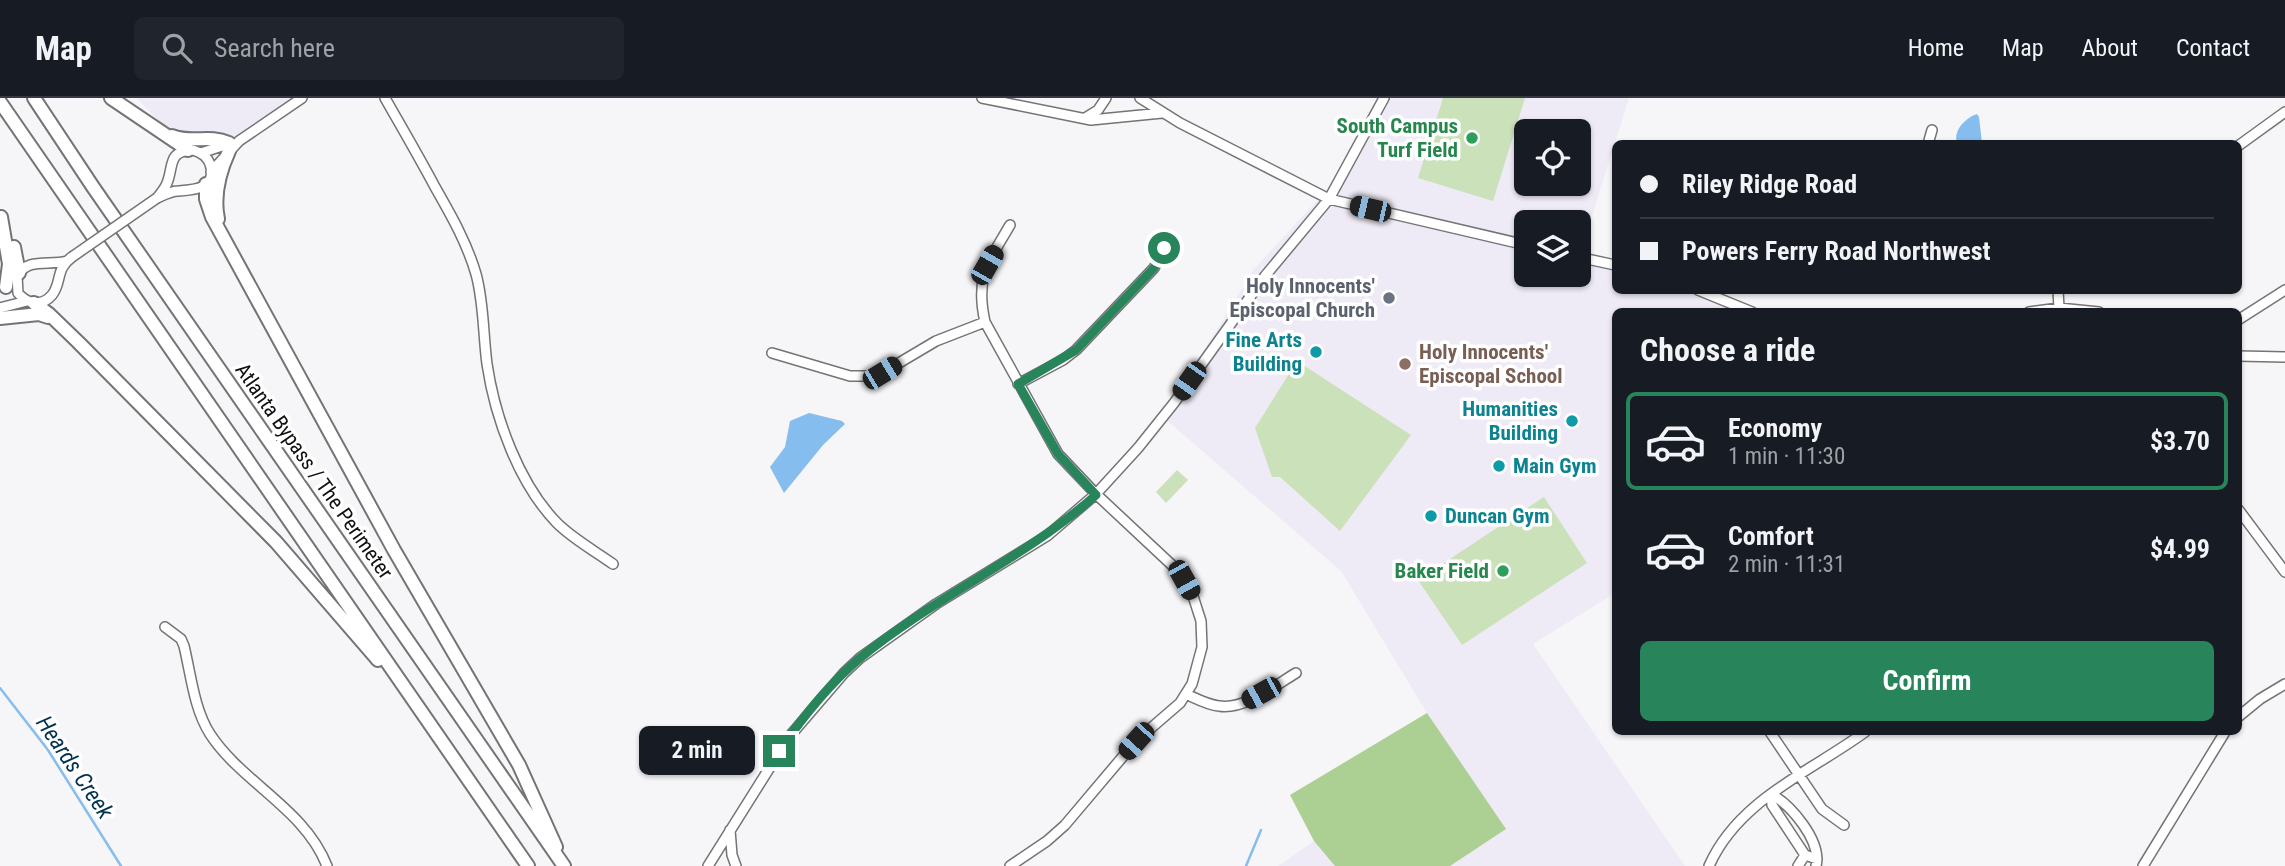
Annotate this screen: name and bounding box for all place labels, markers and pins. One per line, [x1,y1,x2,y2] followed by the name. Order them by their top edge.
[1337,114,1458,162] place label: South Campus Turf Field
[1464,130,1480,146] marker: South Campus Turf Field
[1230,274,1375,322] place label: Holy Innocents' Episcopal Church
[1381,290,1397,306] marker: Holy Innocents' Episcopal Church
[1226,328,1302,376] place label: Fine Arts Building
[1419,340,1563,388] place label: Holy Innocents' Episcopal School
[1308,344,1324,360] marker: Fine Arts Building
[1397,356,1413,372] marker: Holy Innocents' Episcopal School
[1462,397,1558,445] place label: Humanities Building
[1564,413,1580,429] marker: Humanities Building
[1513,454,1597,478] place label: Main Gym
[1491,458,1507,474] marker: Main Gym
[1445,504,1549,528] place label: Duncan Gym
[1423,508,1439,524] marker: Duncan Gym
[1395,559,1489,583] place label: Baker Field
[1495,563,1511,579] marker: Baker Field

